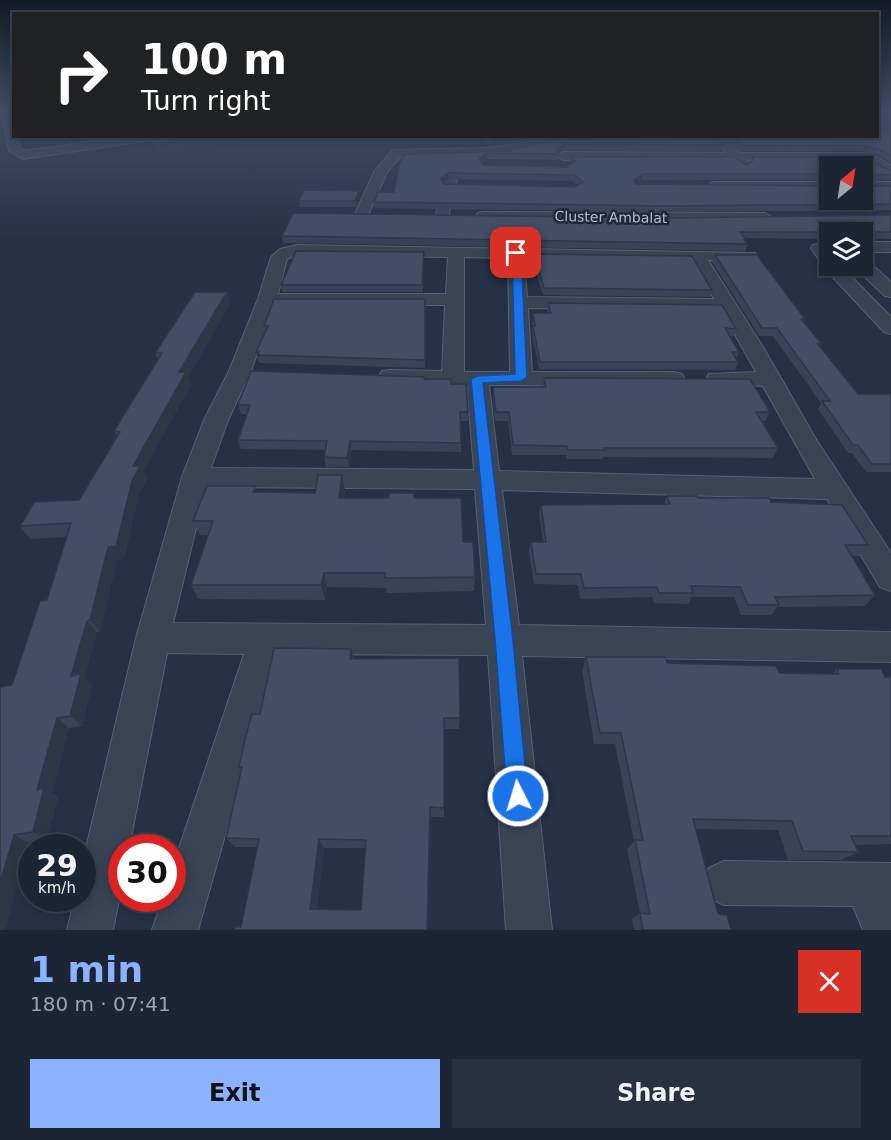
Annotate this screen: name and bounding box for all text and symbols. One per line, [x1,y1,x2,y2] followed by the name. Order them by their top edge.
[141,35,287,84] text: 100 m
[42,36,120,114] icon: right
[141,85,270,116] text: Turn right
[819,156,873,210] north arrow
[819,156,873,276] map controls
[554,208,668,226] street label: Cluster Ambalat
[819,222,873,276] button: layers
[490,227,541,278] pin
[499,236,532,269] icon: arrive
[486,764,550,828] position arrow
[108,834,186,912] speed limit sign: 30
[36,848,78,883] text: 29
[38,879,76,897] text: km/h
[30,949,143,990] text: 1 min
[798,950,861,1013] button: close
[30,992,171,1016] text: 180 m · 07:41
[30,1059,440,1128] button: Exit
[452,1059,861,1128] button: Share

